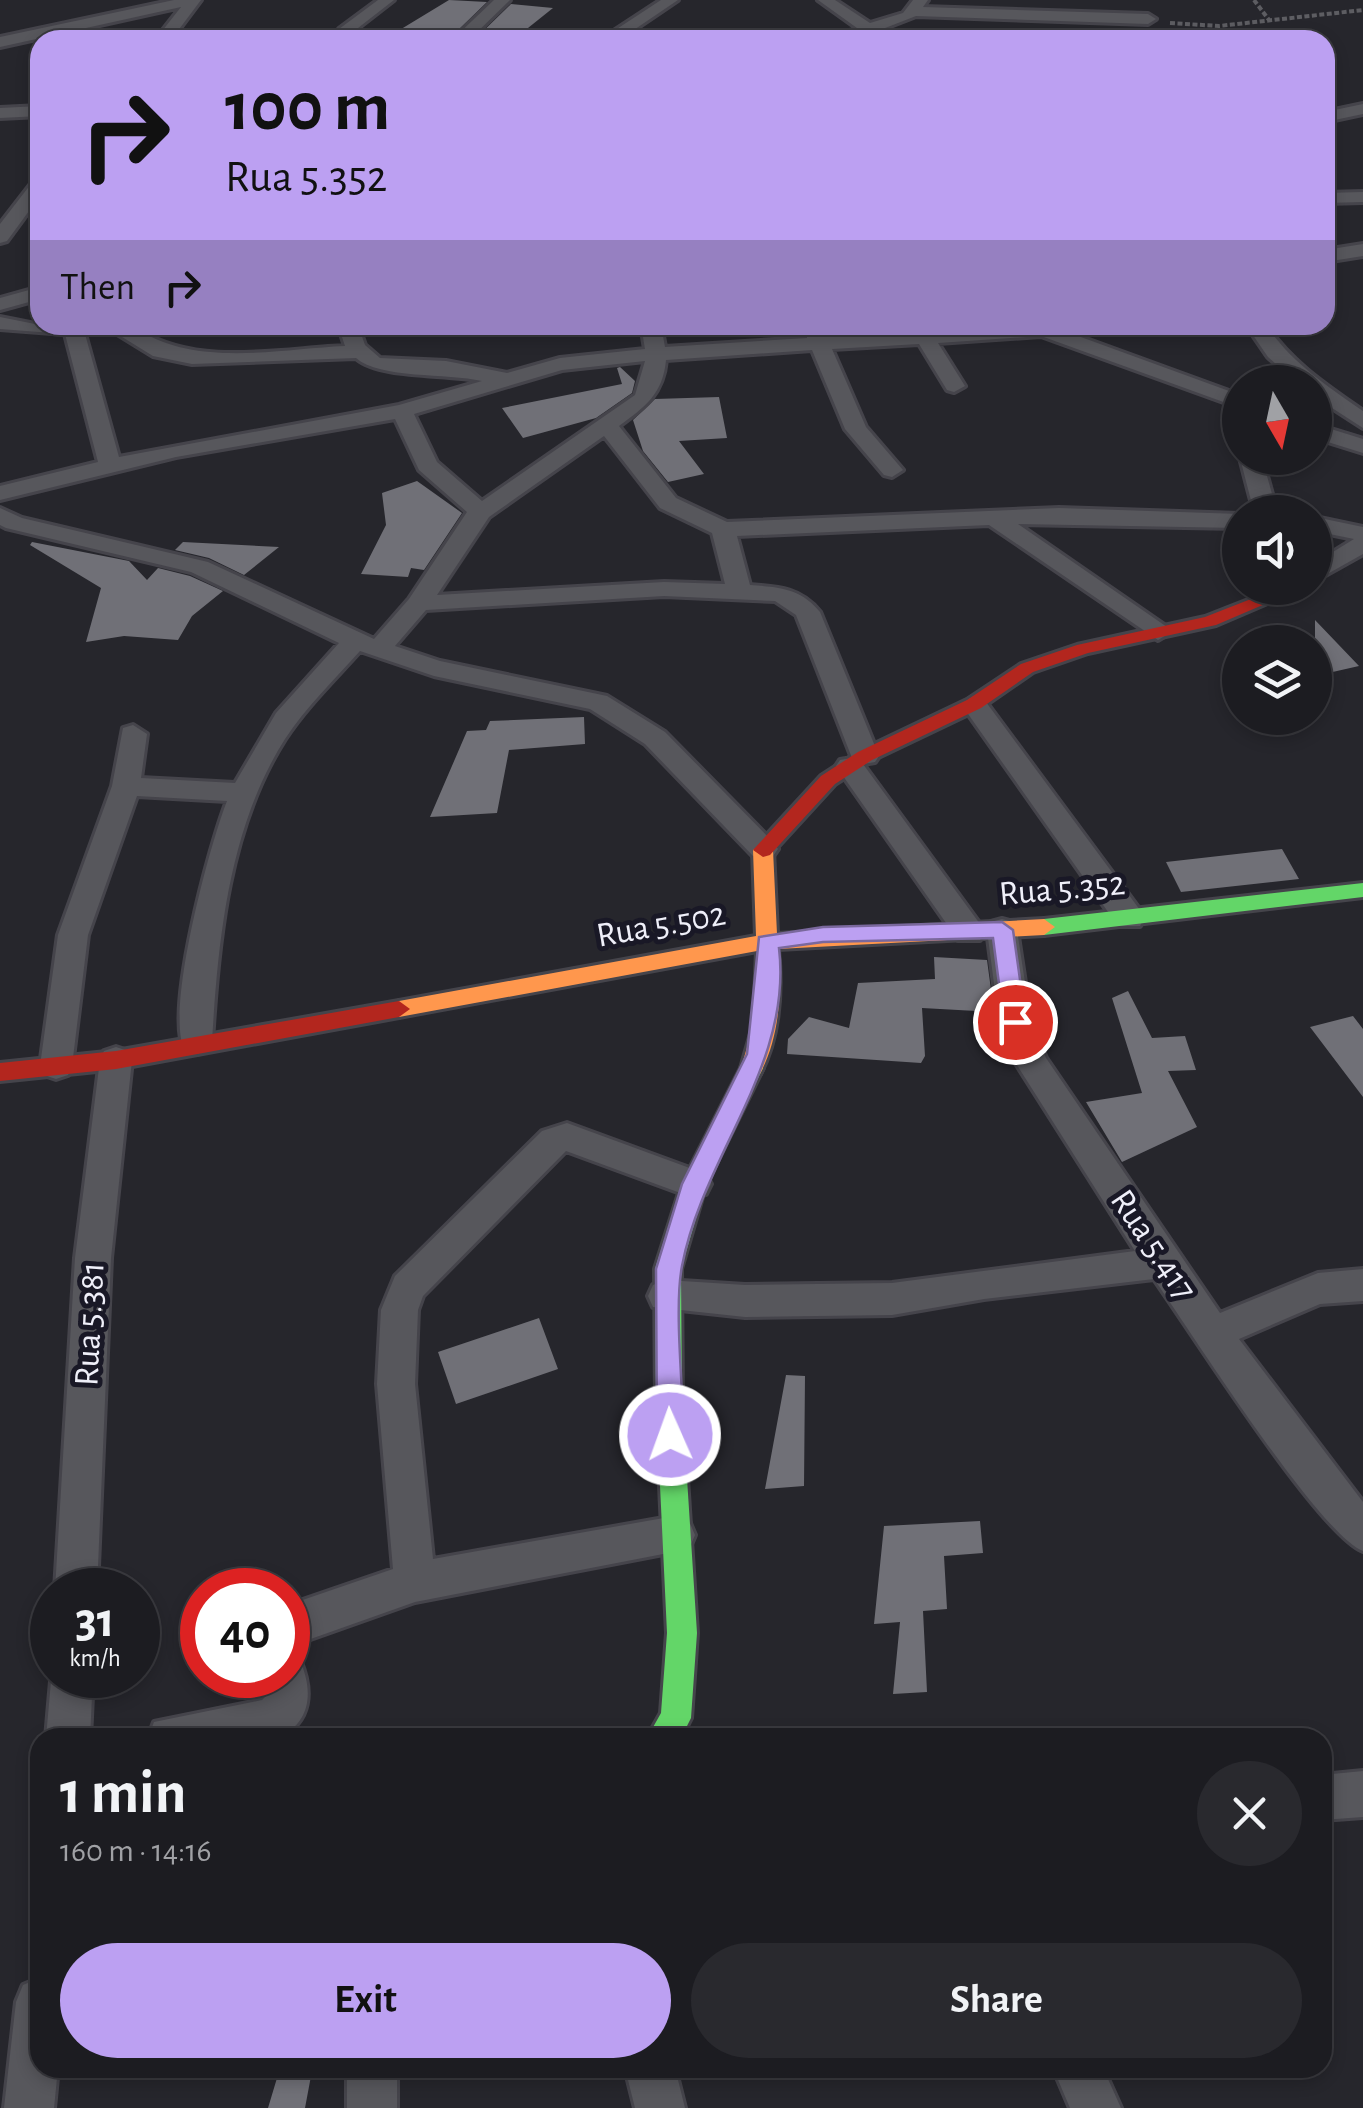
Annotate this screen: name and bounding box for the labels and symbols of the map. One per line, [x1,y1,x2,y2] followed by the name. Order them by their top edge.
[1222,365,1332,475] north arrow
[998,866,1126,912] street label: Rua 5.352
[594,896,728,954] street label: Rua 5.502
[973,980,1058,1065] pin
[1104,1184,1202,1306] street label: Rua 5.417
[69,1261,111,1387] street label: Rua 5.381
[618,1383,722,1487] position arrow
[180,1568,310,1698] speed limit sign: 40

